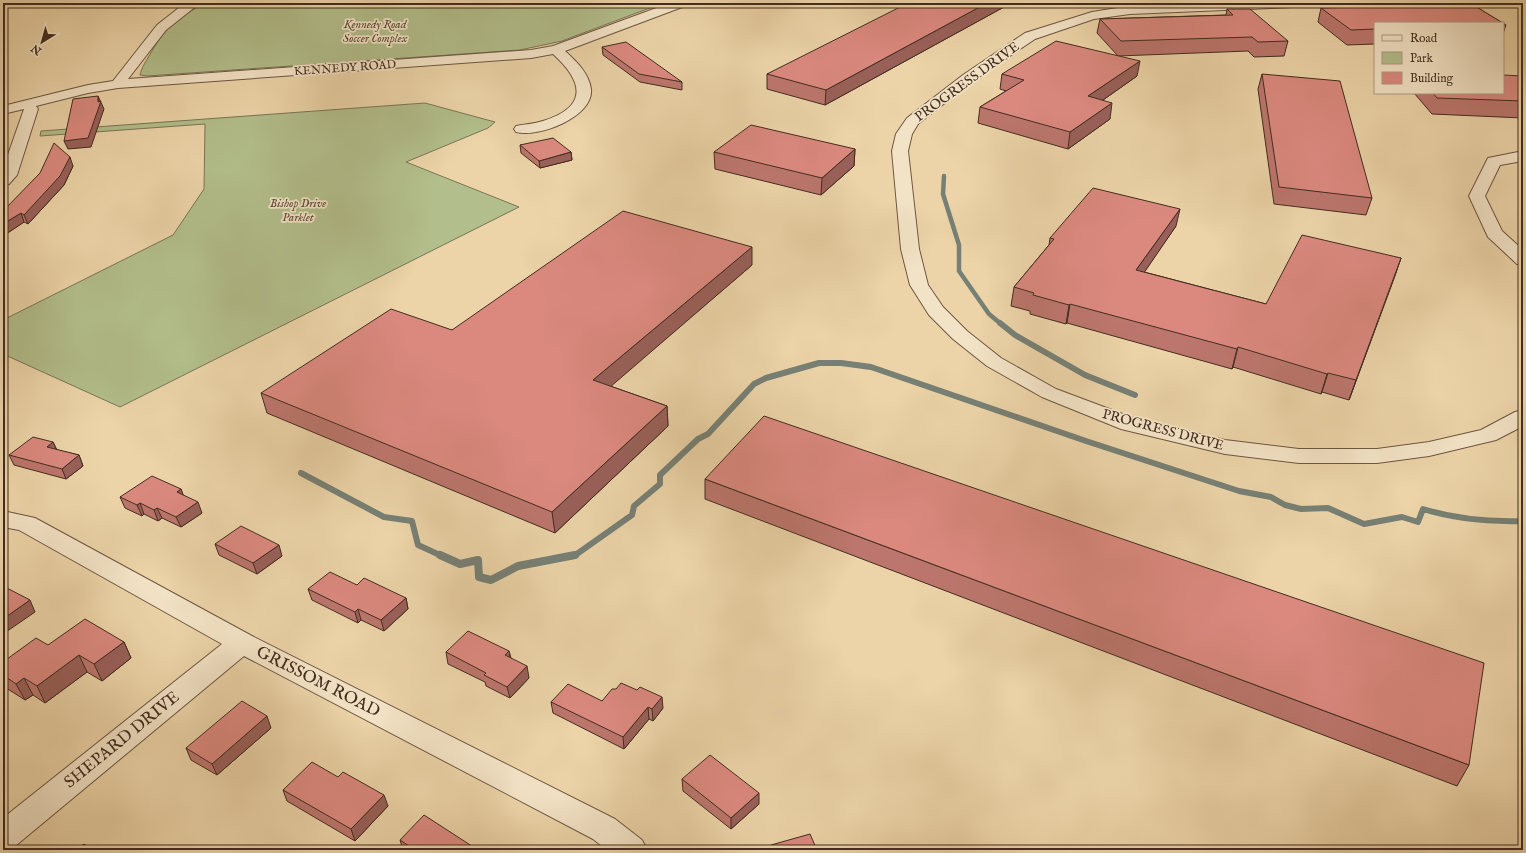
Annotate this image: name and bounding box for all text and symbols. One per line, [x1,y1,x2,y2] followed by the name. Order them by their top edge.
[343,17,408,46] park label: Kennedy Road Soccer Complex
[22,22,62,62] north arrow
[1374,22,1504,94] legend
[1410,31,1438,46] text: Road
[911,38,1023,126] street label: PROGRESS DRIVE
[28,40,45,58] text: N
[1410,51,1433,66] text: Park
[293,57,397,79] street label: KENNEDY ROAD
[1410,71,1454,86] text: Building
[270,196,326,225] park label: Bishop Drive Parklet
[1100,405,1226,455] street label: PROGRESS DRIVE
[253,642,383,722] street label: GRISSOM ROAD
[60,687,184,793] street label: SHEPARD DRIVE

